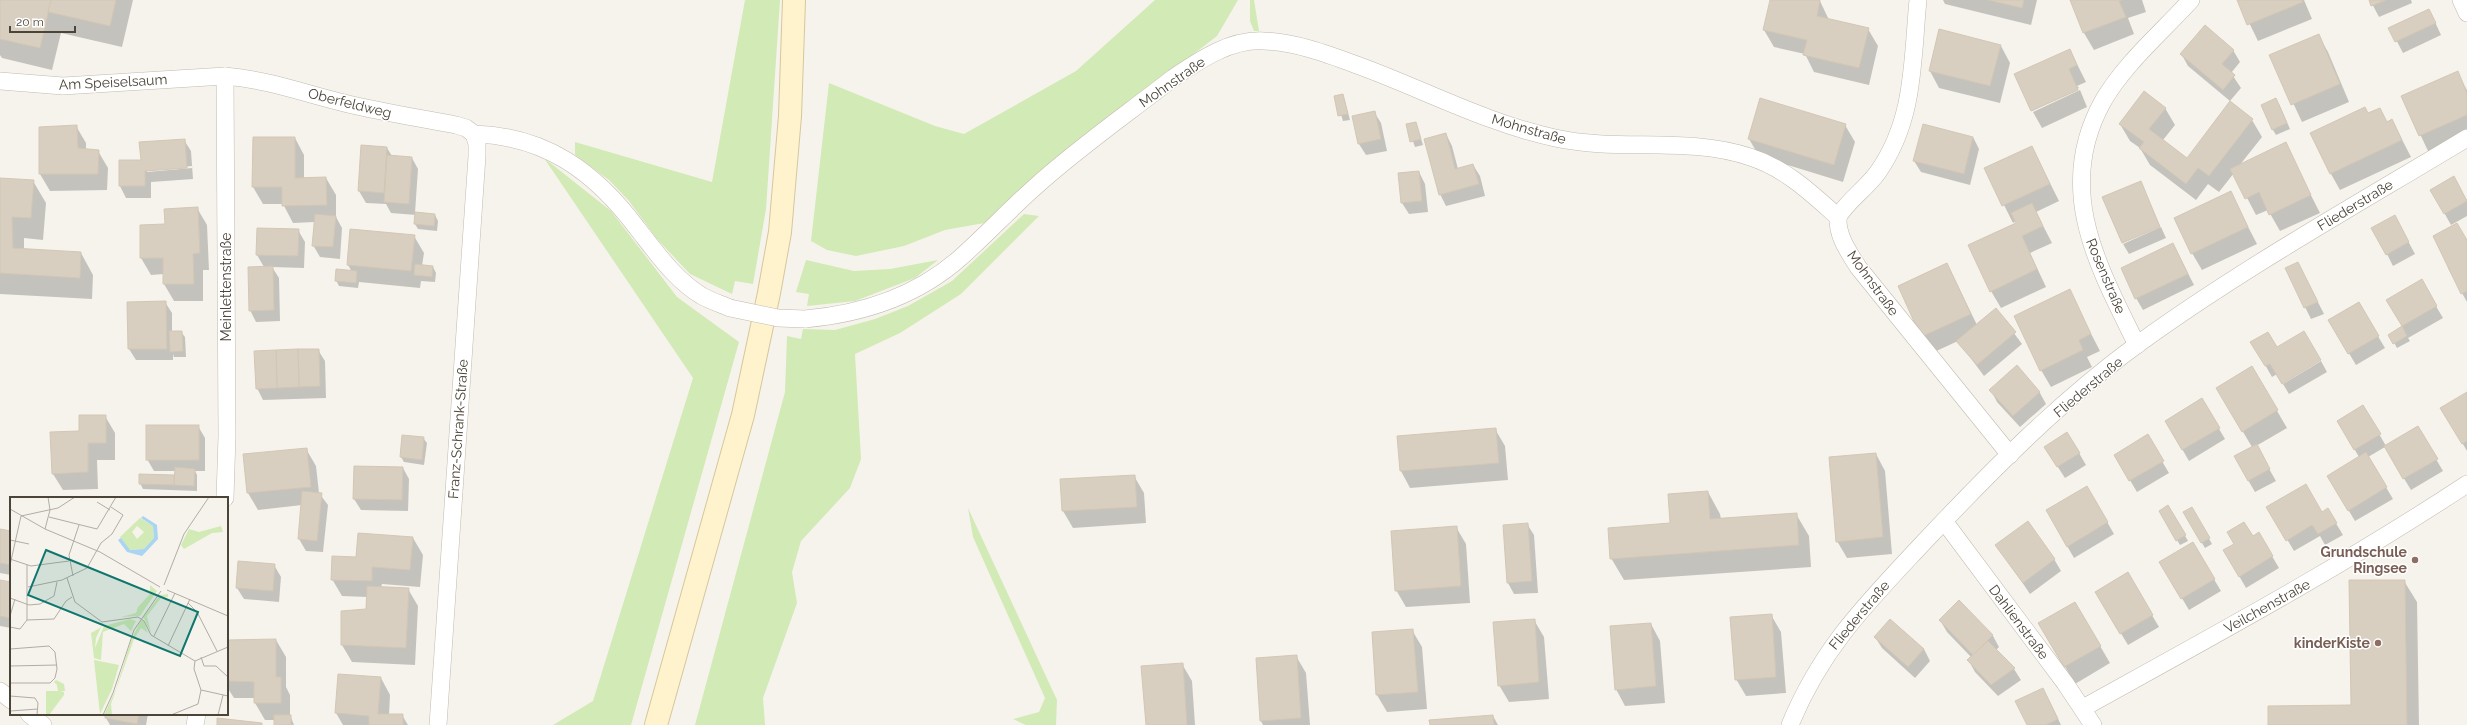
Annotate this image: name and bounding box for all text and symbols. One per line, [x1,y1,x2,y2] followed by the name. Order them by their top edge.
[10,8,75,34] scale bar
[16,15,44,29] text: 20 m
[1136,53,1208,111] street label: Mohnstraße
[58,71,168,93] street label: Am Speiselsaum
[307,85,393,121] street label: Oberfeldweg
[1490,111,1568,147] street label: Mohnstraße
[2314,176,2396,234] street label: Fliederstraße
[218,232,234,342] street label: Meinlettenstraße
[2083,236,2129,316] street label: Rosenstraße
[1844,247,1902,319] street label: Mohnstraße
[2050,354,2126,420] street label: Fliederstraße
[445,359,471,499] street label: Franz-Schrank-Straße
[10,497,228,715] inset map
[2321,544,2408,576] place label: Grundschule Ringsee
[2410,555,2420,565] marker: Grundschule Ringsee
[2221,576,2313,636] street label: Veilchenstraße
[1826,577,1892,653] street label: Fliederstraße
[1986,582,2052,662] street label: Dahlienstraße
[2294,635,2371,651] place label: kinderKiste
[2373,638,2383,648] marker: kinderKiste

